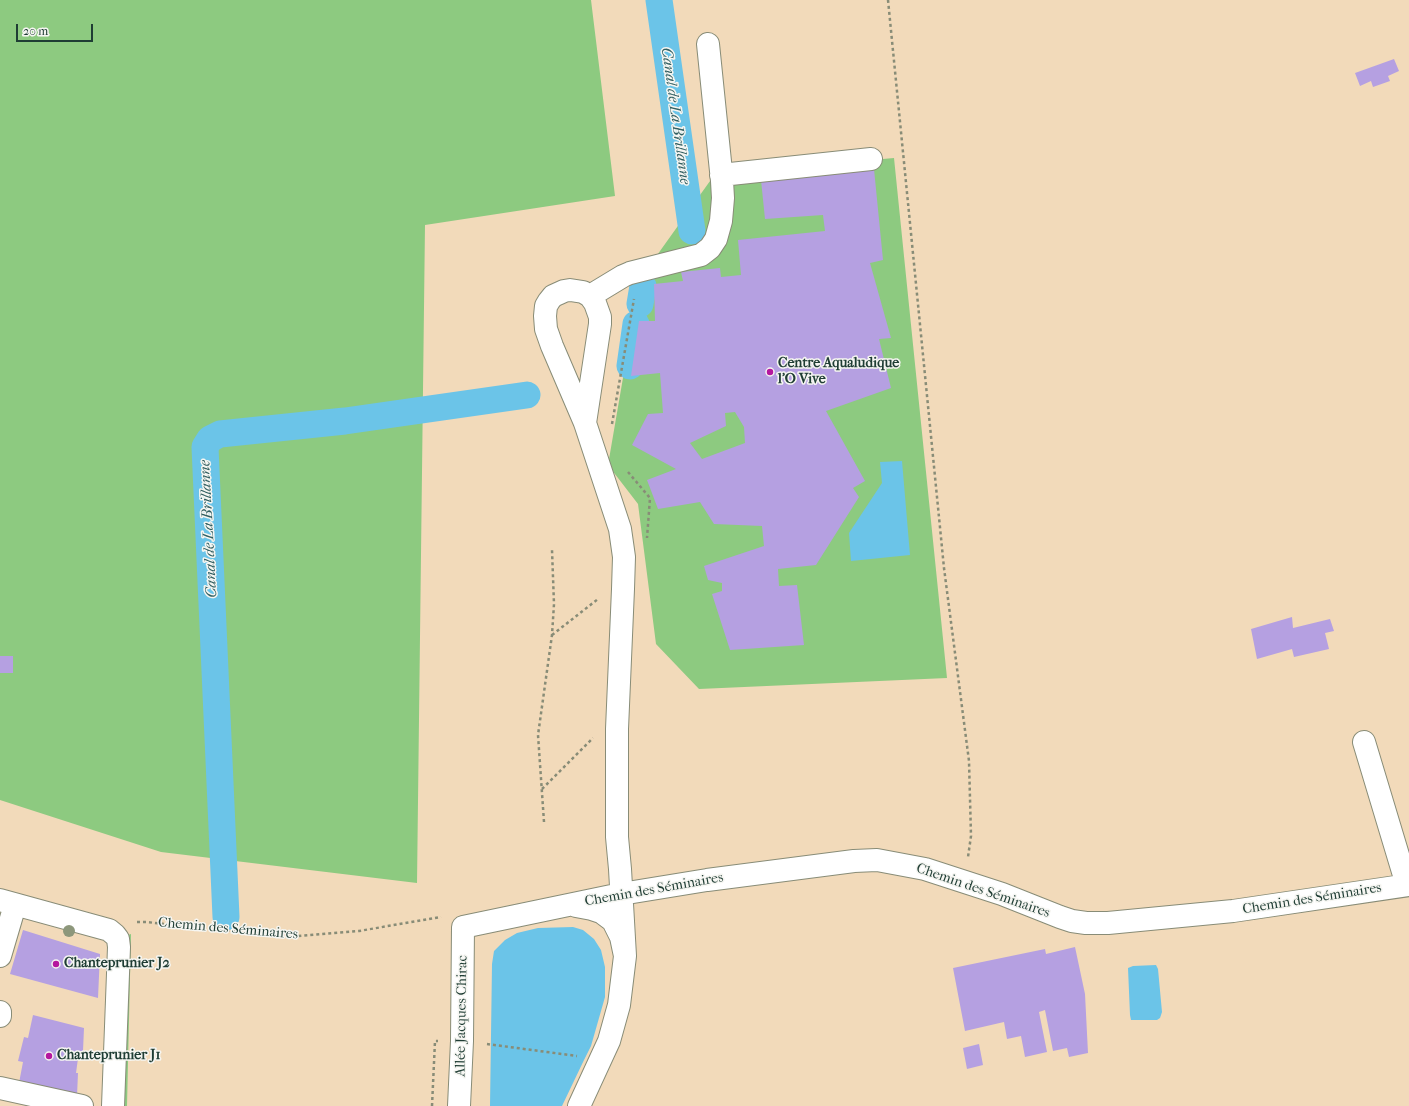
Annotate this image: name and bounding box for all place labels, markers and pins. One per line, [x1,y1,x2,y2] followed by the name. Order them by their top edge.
[778,356,899,388] place label: Centre Aqualudique l'O Vive
[765,367,775,377] marker: Centre Aqualudique l'O Vive
[64,956,170,972] place label: Chanteprunier J2
[51,959,61,969] marker: Chanteprunier J2
[57,1048,160,1064] place label: Chanteprunier J1
[44,1051,54,1061] marker: Chanteprunier J1

